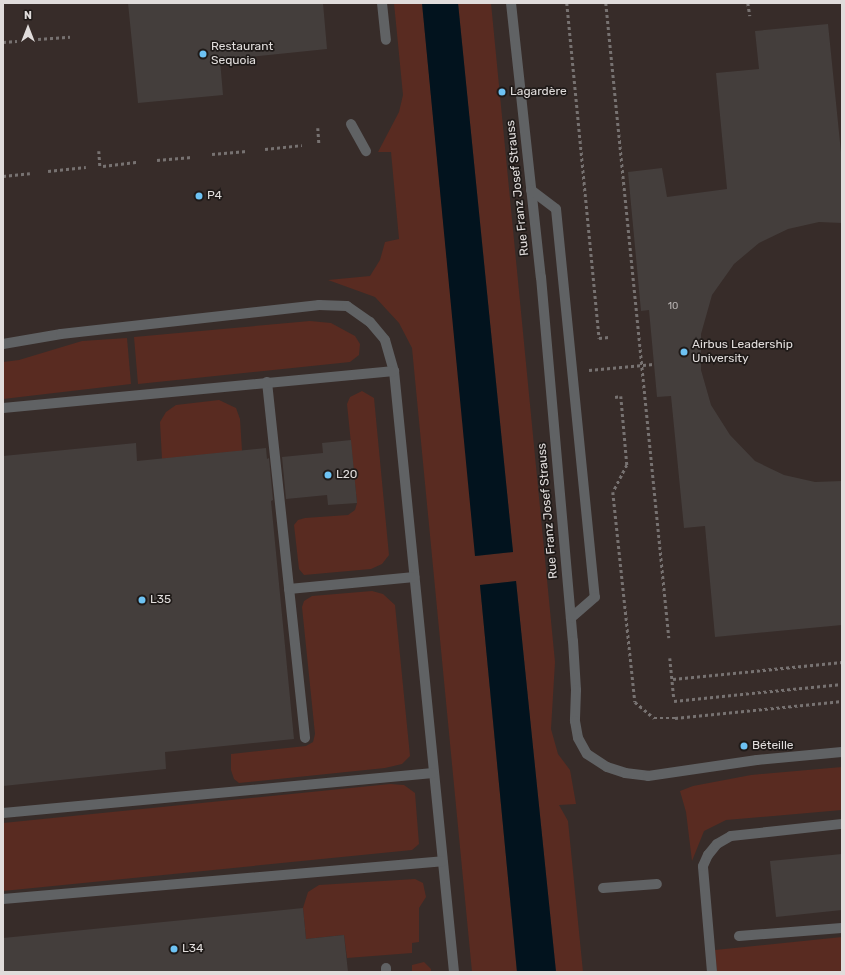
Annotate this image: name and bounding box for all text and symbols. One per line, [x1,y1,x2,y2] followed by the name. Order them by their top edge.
[8,8,48,48] north arrow
[24,9,32,22] text: N
[211,40,273,68] place label: Restaurant Sequoia
[198,49,208,59] marker: Restaurant Sequoia
[510,85,567,99] place label: Lagardère
[497,87,507,97] marker: Lagardère
[504,119,532,257] street label: Rue Franz Josef Strauss
[207,189,222,203] place label: P4
[194,191,204,201] marker: P4
[668,301,678,313] house number: 10
[692,338,793,366] place label: Airbus Leadership University
[679,347,689,357] marker: Airbus Leadership University
[535,442,561,580] street label: Rue Franz Josef Strauss
[336,468,357,482] place label: L20
[323,470,333,480] marker: L20
[150,593,171,607] place label: L35
[137,595,147,605] marker: L35
[752,739,794,753] place label: Béteille
[739,741,749,751] marker: Béteille
[182,942,203,956] place label: L34
[169,944,179,954] marker: L34

